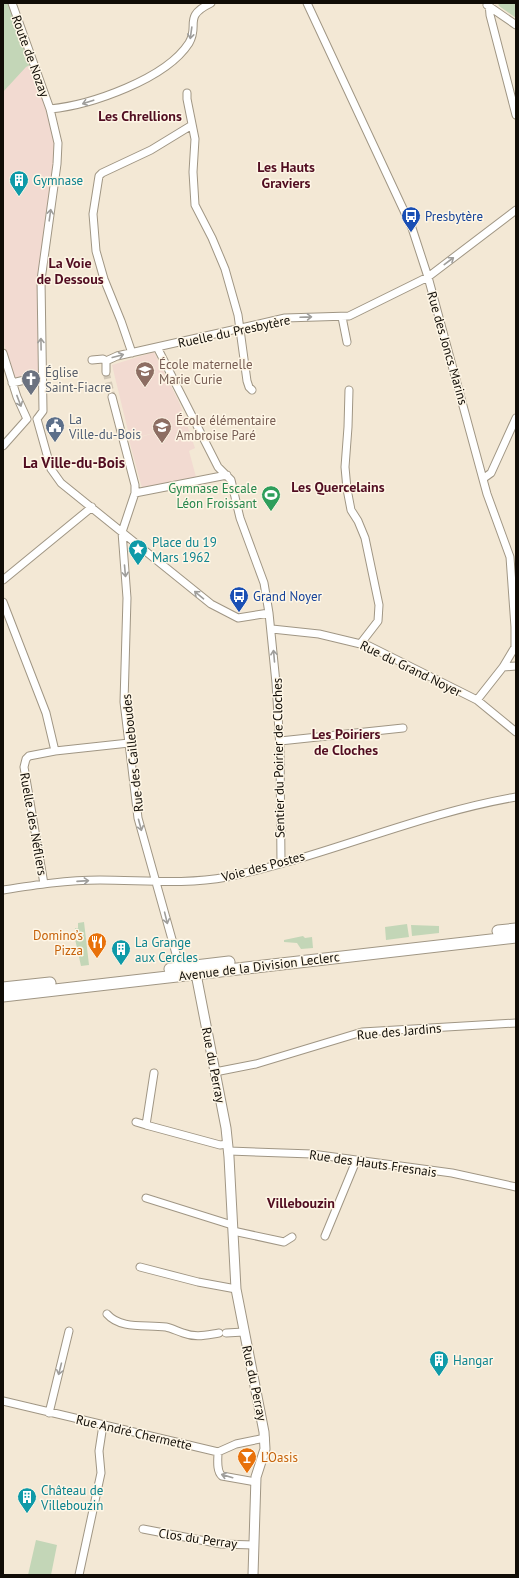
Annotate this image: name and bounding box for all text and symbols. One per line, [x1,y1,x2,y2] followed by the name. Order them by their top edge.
[8,13,53,100] street label: Route de Nozay
[188,26,195,39] one-way arrow
[81,99,94,106] one-way arrow
[98,107,182,125] district label: Les Chrellions
[257,158,315,192] district label: Les Hauts Graviers
[8,169,30,197] building icon: Gymnase
[33,172,83,189] place label: Gymnase
[400,205,422,233] bus stop icon: Presbytère
[425,208,483,225] place label: Presbytère
[46,209,54,222] one-way arrow
[36,254,104,288] district label: La Voie de Dessous
[443,256,454,265] one-way arrow
[423,290,472,407] street label: Rue des Joncs Marins
[176,311,292,352] street label: Ruelle du Presbytère
[299,314,312,321] one-way arrow
[37,338,45,351] one-way arrow
[112,352,125,359] one-way arrow
[159,356,253,388] place label: École maternelle Marie Curie
[134,360,156,388] school or university icon: École maternelle Marie Curie
[45,364,111,396] place label: Église Saint-Fiacre
[20,368,42,396] church icon: Église Saint-Fiacre
[15,395,23,407] one-way arrow
[68,411,141,443] place label: La Ville-du-Bois
[176,412,276,444] place label: École élémentaire Ambroise Paré
[44,415,66,443] public building icon: La Ville-du-Bois
[151,416,173,444] school or university icon: École élémentaire Ambroise Paré
[23,453,125,472] district label: La Ville-du-Bois
[291,478,385,496] district label: Les Quercelains
[168,480,258,512] place label: Gymnase Escale Léon Froissant
[260,484,282,512] sports icon: Gymnase Escale Léon Froissant
[152,534,217,566] place label: Place du 19 Mars 1962
[127,538,149,566] place icon: Place du 19 Mars 1962
[121,564,128,577] one-way arrow
[228,585,250,613] bus stop icon: Grand Noyer
[253,588,322,605] place label: Grand Noyer
[193,590,204,599] one-way arrow
[357,636,465,701] street label: Rue du Grand Noyer
[270,650,278,663] one-way arrow
[269,678,288,838] street label: Sentier du Poirier de Cloches
[118,693,147,813] street label: Rue des Cailleboudes
[312,725,380,759] district label: Les Poiriers de Cloches
[16,771,51,877] street label: Ruelle des Néfliers
[137,819,145,832] one-way arrow
[219,847,307,886] street label: Voie des Postes
[76,878,89,885] one-way arrow
[163,911,170,924] one-way arrow
[33,927,83,959] place label: Domino’s Pizza
[86,931,108,959] restaurant icon: Domino’s Pizza
[135,934,198,966] place label: La Grange aux Cercles
[110,938,132,966] building icon: La Grange aux Cercles
[178,948,341,985] street label: Avenue de la Division Leclerc
[356,1019,442,1044] street label: Rue des Jardins
[198,1026,229,1104] street label: Rue du Perray
[308,1146,438,1181] street label: Rue des Hauts Fresnais
[266,1194,335,1212] district label: Villebouzin
[238,1344,271,1422] street label: Rue du Perray
[428,1349,450,1377] building icon: Hangar
[453,1352,494,1369] place label: Hangar
[56,1362,63,1375] one-way arrow
[74,1411,194,1454] street label: Rue André Chermette
[236,1446,258,1474] bar icon: L’Oasis
[261,1449,298,1466] place label: L’Oasis
[220,1472,233,1479] one-way arrow
[40,1482,103,1514] place label: Château de Villebouzin
[16,1486,38,1514] building icon: Château de Villebouzin
[157,1525,238,1552] street label: Clos du Perray

